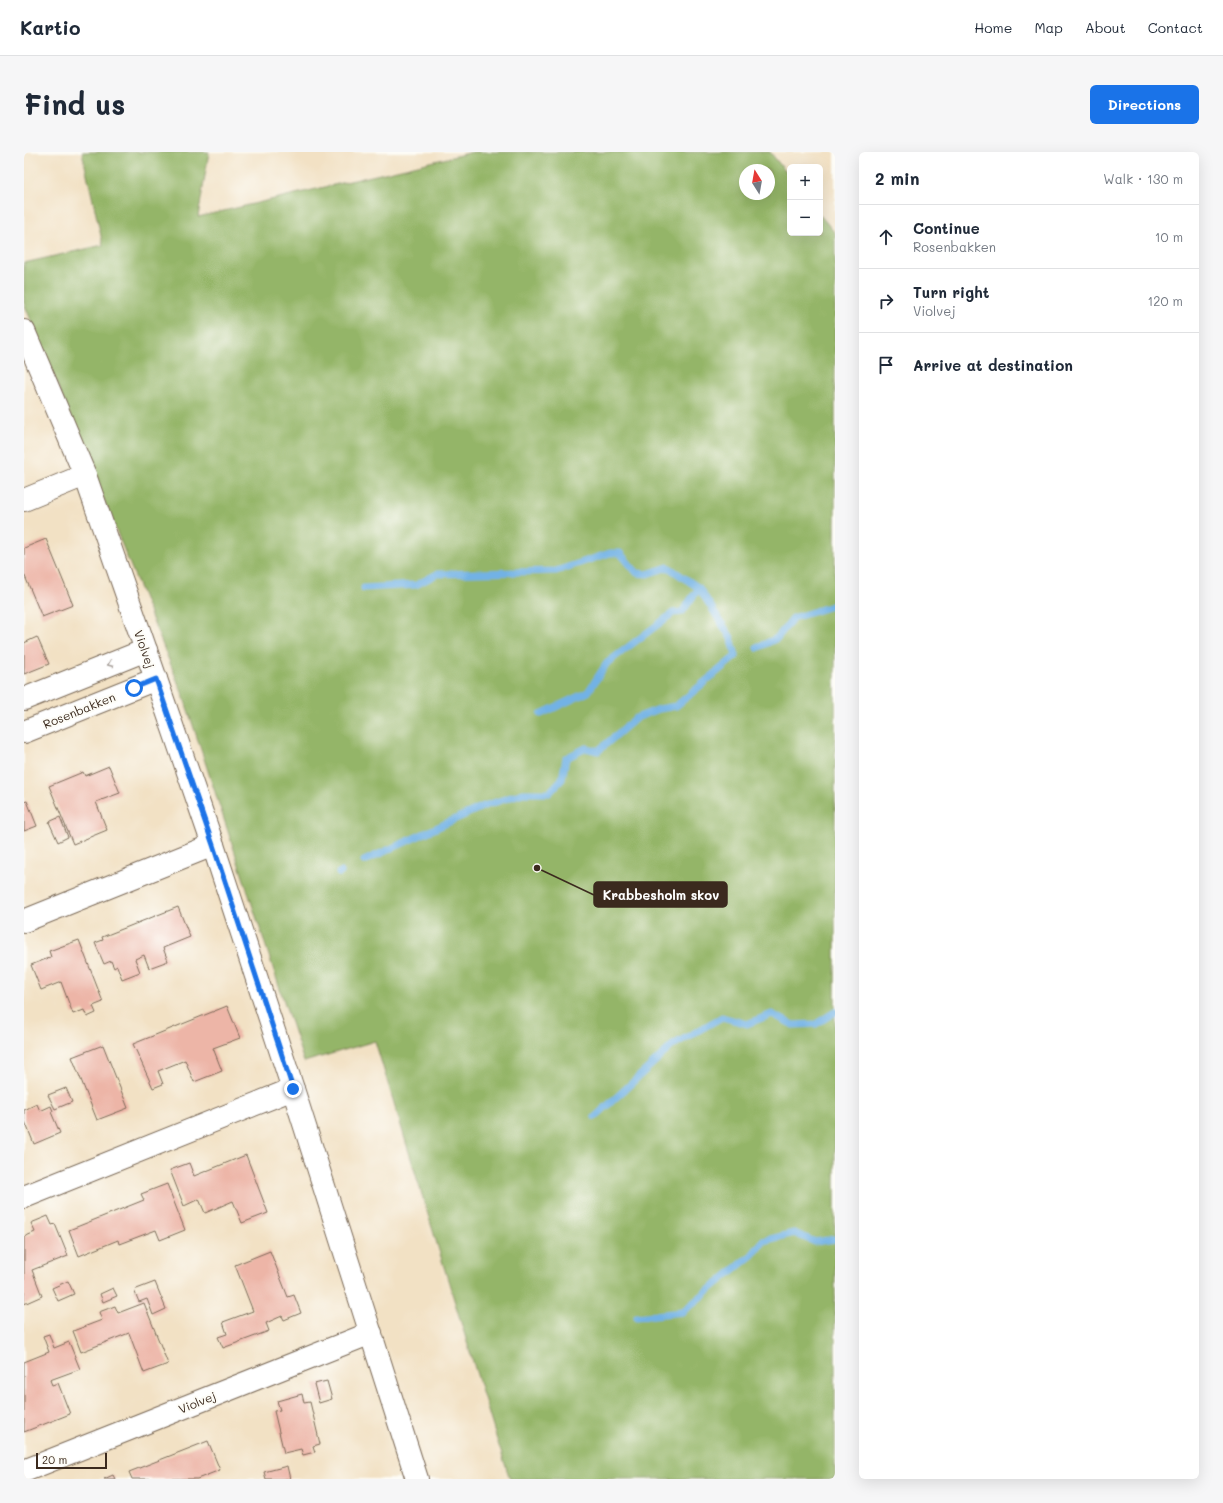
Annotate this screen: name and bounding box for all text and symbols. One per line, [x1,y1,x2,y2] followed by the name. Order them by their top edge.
[20,15,80,40] text: Kartio
[974,18,1012,37] text: Home
[1034,18,1063,37] text: Map
[1085,18,1126,37] text: About
[1148,18,1203,37] text: Contact
[1090,85,1199,124] button: Directions
[24,86,125,122] text: Find us
[739,164,775,200] north arrow
[787,164,823,236] map controls
[787,164,823,200] button: +
[875,167,920,189] text: 2 min
[1103,170,1183,187] text: Walk · 130 m
[787,200,823,236] button: −
[913,218,980,238] text: Continue
[875,226,897,248] icon: ahead
[1155,228,1183,245] text: 10 m
[913,238,996,255] text: Rosenbakken
[913,282,990,302] text: Turn right
[875,290,897,312] icon: right
[1147,292,1183,309] text: 120 m
[913,302,956,319] text: Violvej
[875,354,897,376] icon: arrive
[913,355,1073,375] text: Arrive at destination
[131,628,159,670] street label: Violvej
[106,660,113,668] one-way arrow
[125,679,143,697] route start
[40,688,118,732] street label: Rosenbakken
[594,882,727,907] callout: Krabbesholm skov
[603,886,719,903] text: Krabbesholm skov
[284,1080,302,1098] route end
[176,1387,218,1417] street label: Violvej
[36,1451,107,1470] scale bar
[42,1452,67,1467] text: 20 m

